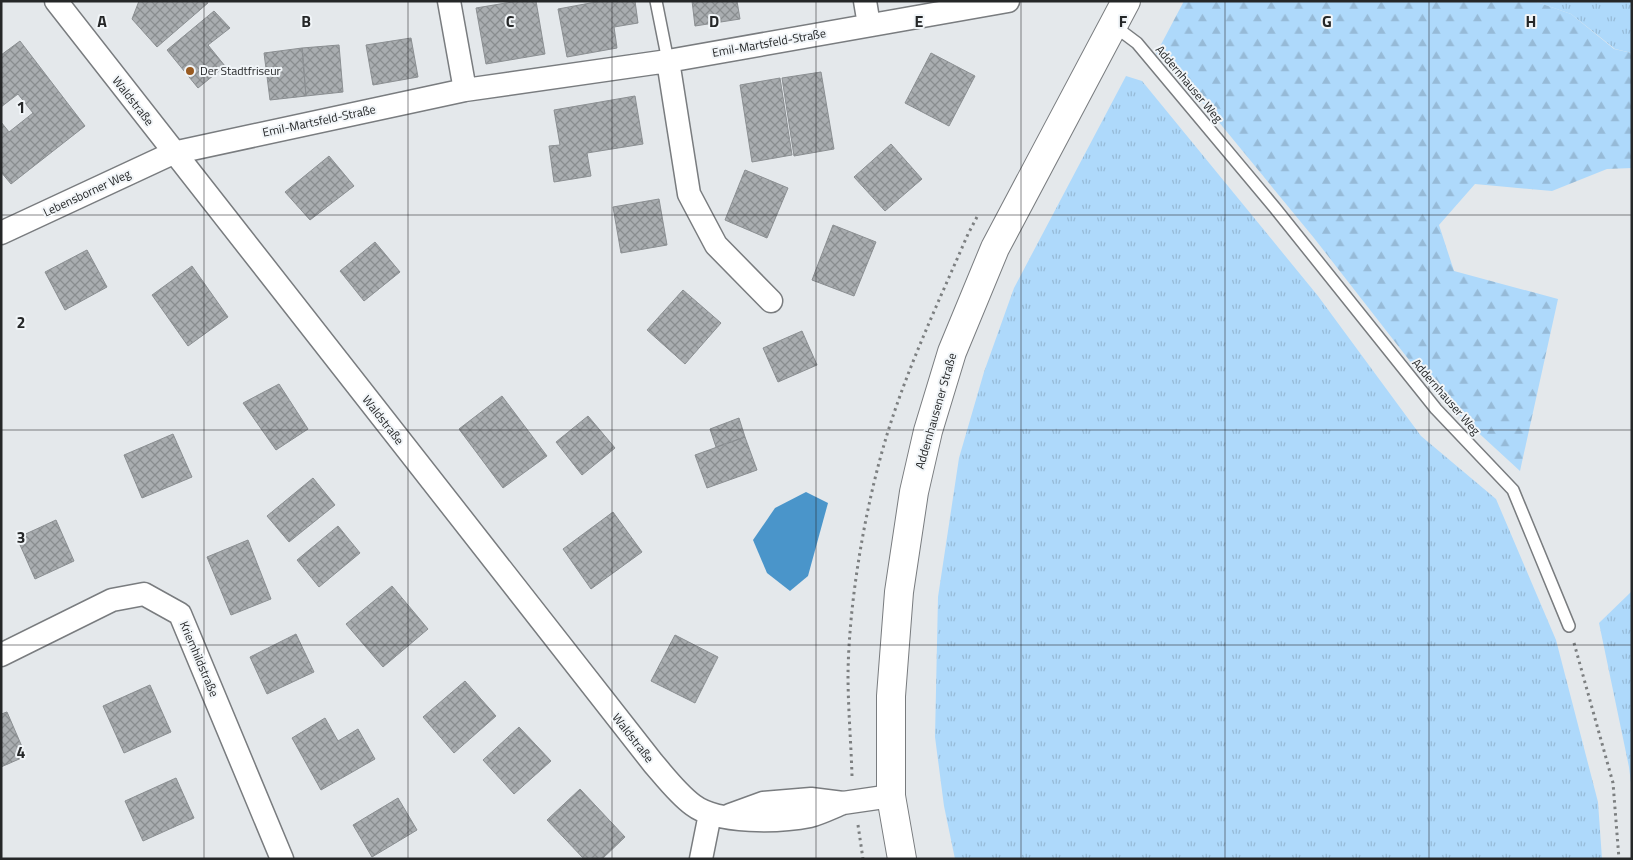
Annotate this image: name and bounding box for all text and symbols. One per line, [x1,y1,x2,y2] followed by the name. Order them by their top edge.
[97,9,107,33] text: A
[301,9,311,33] text: B
[506,9,515,33] text: C
[709,9,719,33] text: D
[915,9,924,33] text: E
[1119,9,1128,33] text: F
[1322,9,1332,33] text: G
[1526,9,1536,33] text: H
[711,23,827,62] street label: Emil-Martsfeld-Straße
[1151,41,1228,127] street label: Addernhauser Weg
[200,61,281,80] place label: Der Stadtfriseur
[184,65,196,77] marker: Der Stadtfriseur
[108,72,159,130] street label: Waldstraße
[17,95,25,119] text: 1
[261,99,377,142] street label: Emil-Martsfeld-Straße
[40,164,134,221] street label: Lebensborner Weg
[17,310,25,334] text: 2
[910,351,961,471] street label: Addernhausener Straße
[1408,354,1485,439] street label: Addernhauser Weg
[358,391,409,449] street label: Waldstraße
[17,525,25,549] text: 3
[175,618,224,700] street label: Kriemhildstraße
[608,709,659,767] street label: Waldstraße
[17,740,26,764] text: 4

